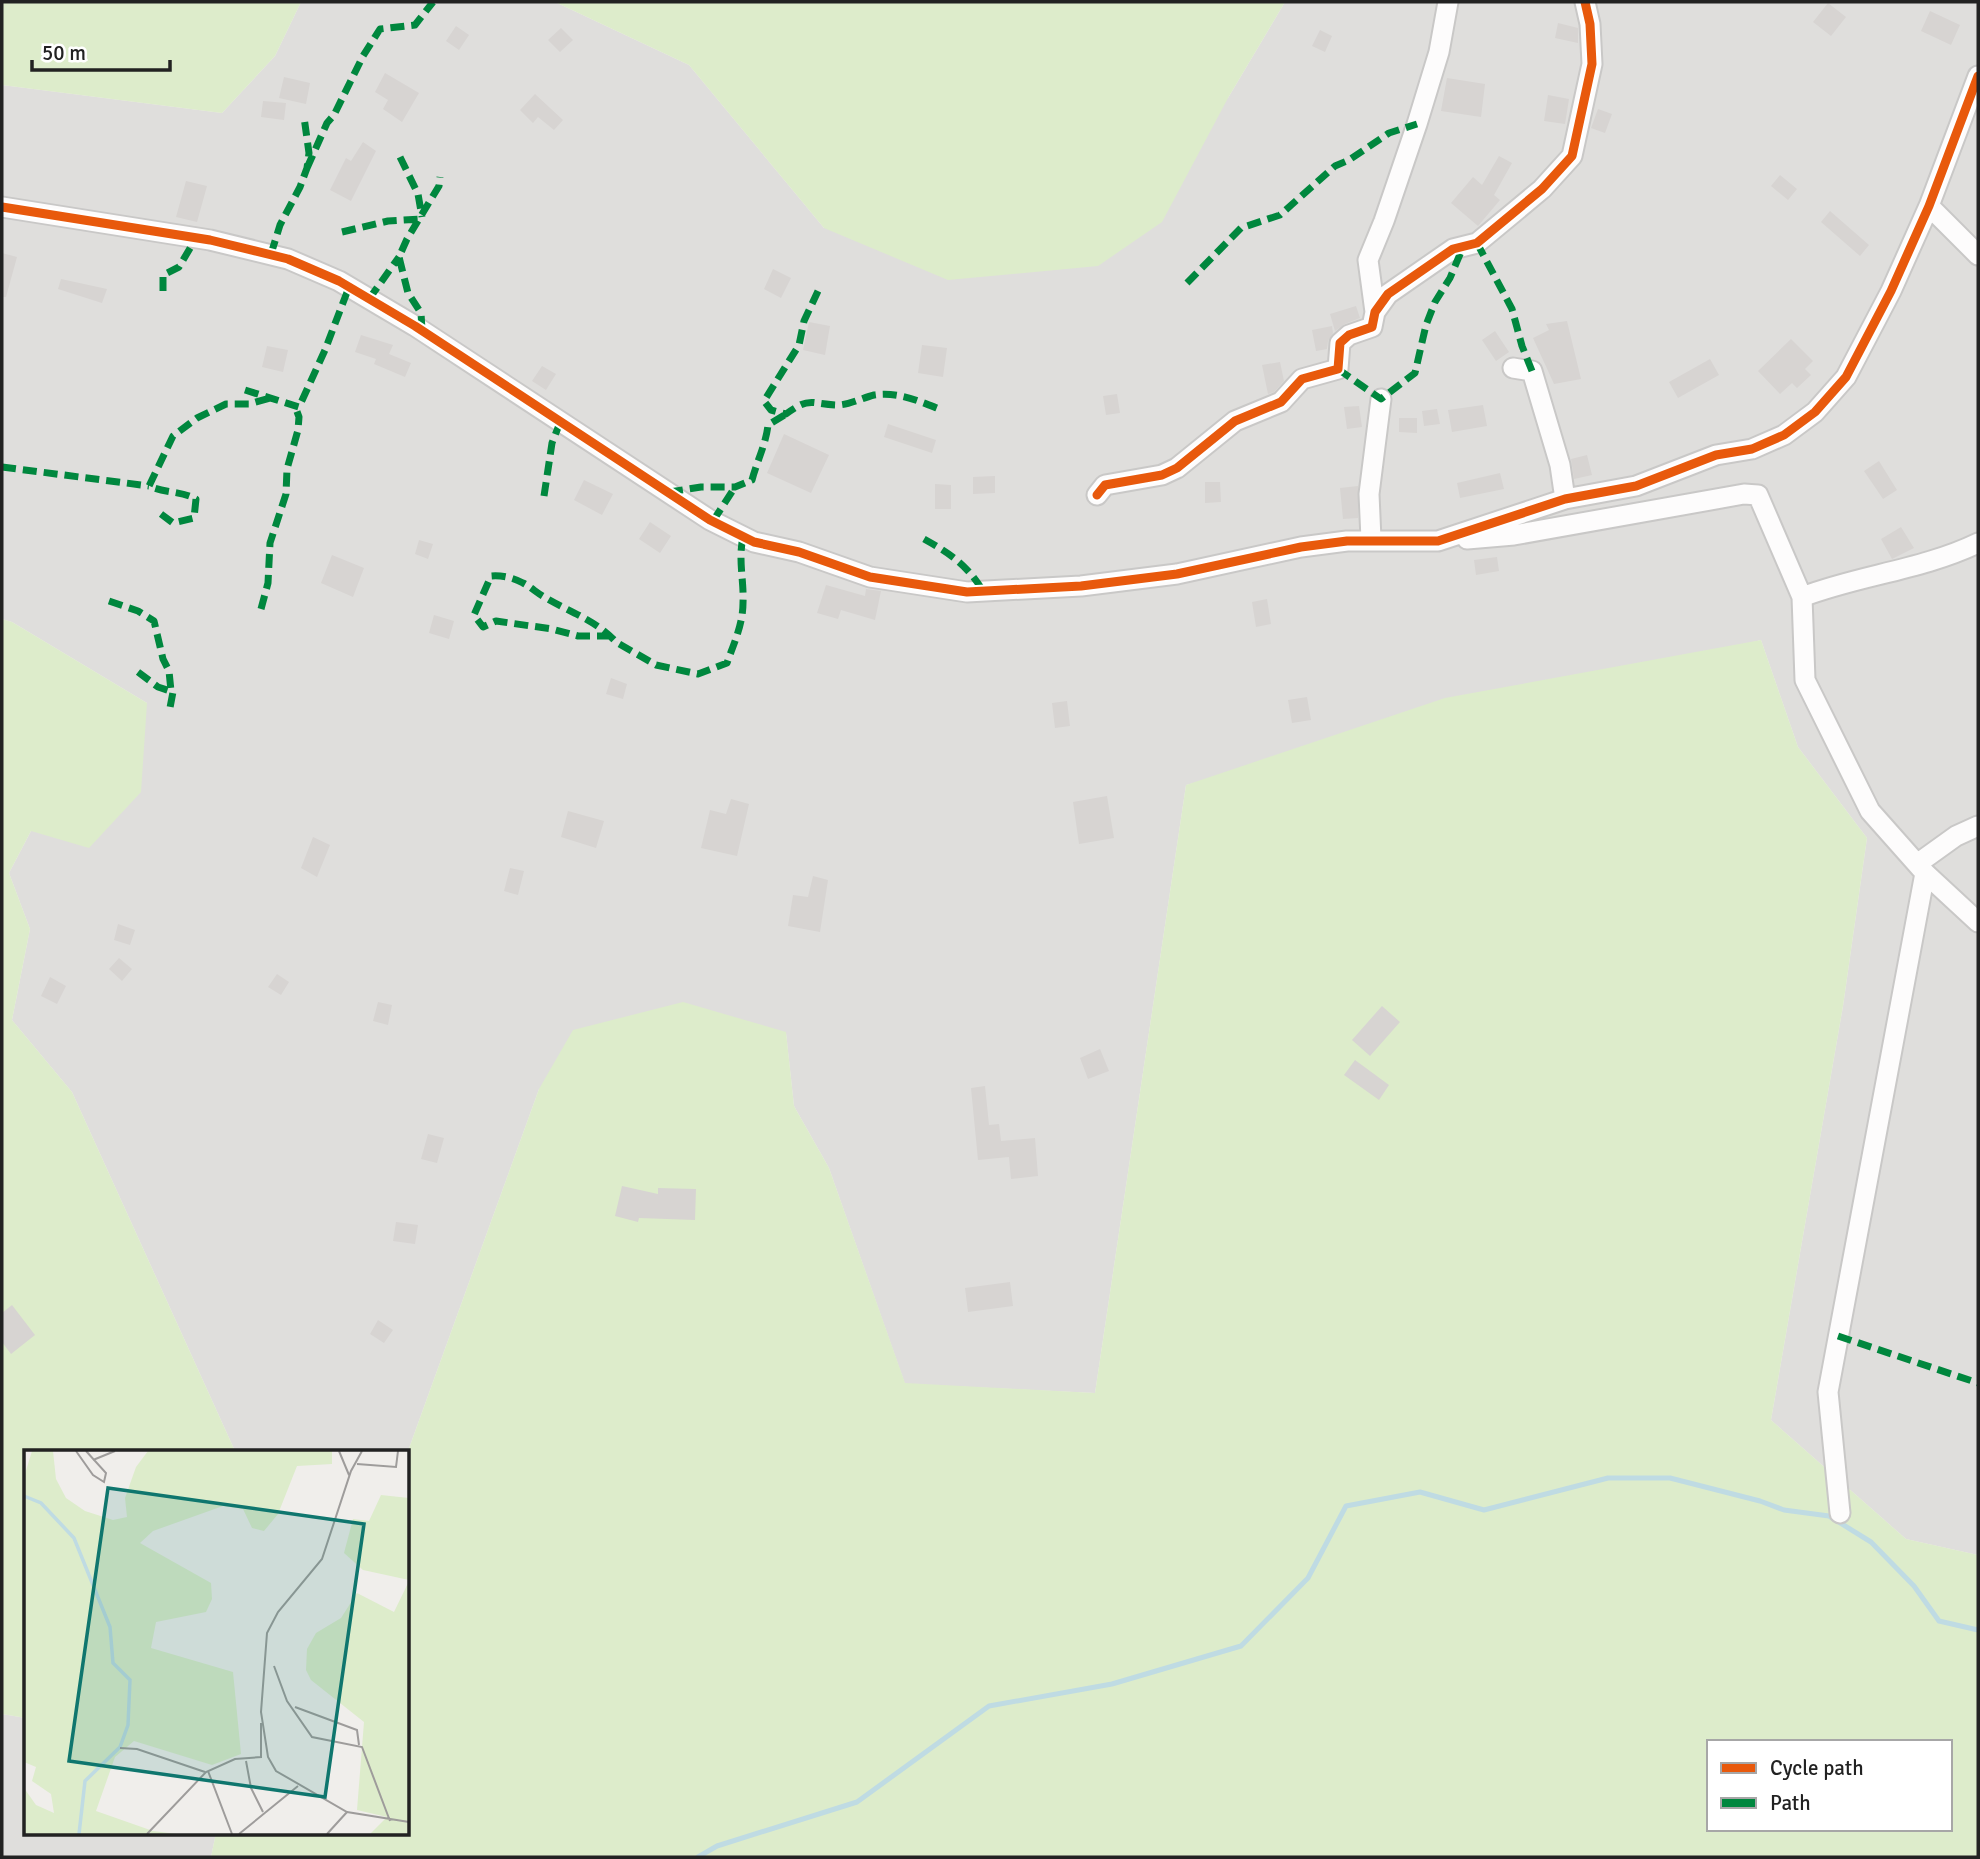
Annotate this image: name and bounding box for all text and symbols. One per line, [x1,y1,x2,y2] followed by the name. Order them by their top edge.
[32,28,170,72] scale bar
[42,40,86,66] text: 50 m
[24,1450,410,1834] inset map
[1707,1740,1952,1831] legend
[1770,1755,1864,1781] text: Cycle path
[1770,1790,1811,1816] text: Path

